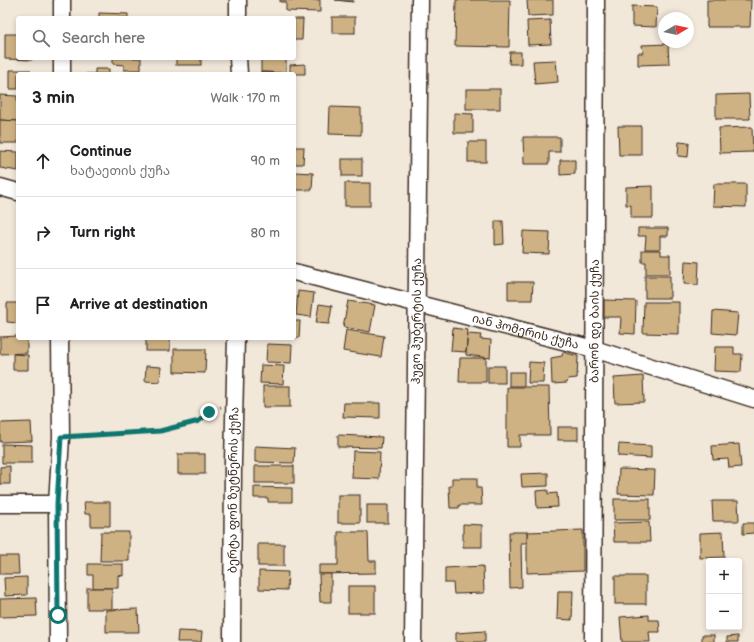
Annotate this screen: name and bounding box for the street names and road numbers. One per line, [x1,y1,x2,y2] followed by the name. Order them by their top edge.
[408,258,425,384] street label: ჰუგო ჰუბერტის ქუჩა
[587,259,602,383] street label: ბარონ დე ბაის ქუჩა
[471,311,580,352] street label: იან ჰომერის ქუჩა
[225,407,242,573] street label: ბერტა ფონ ზუტნერის ქუჩა

